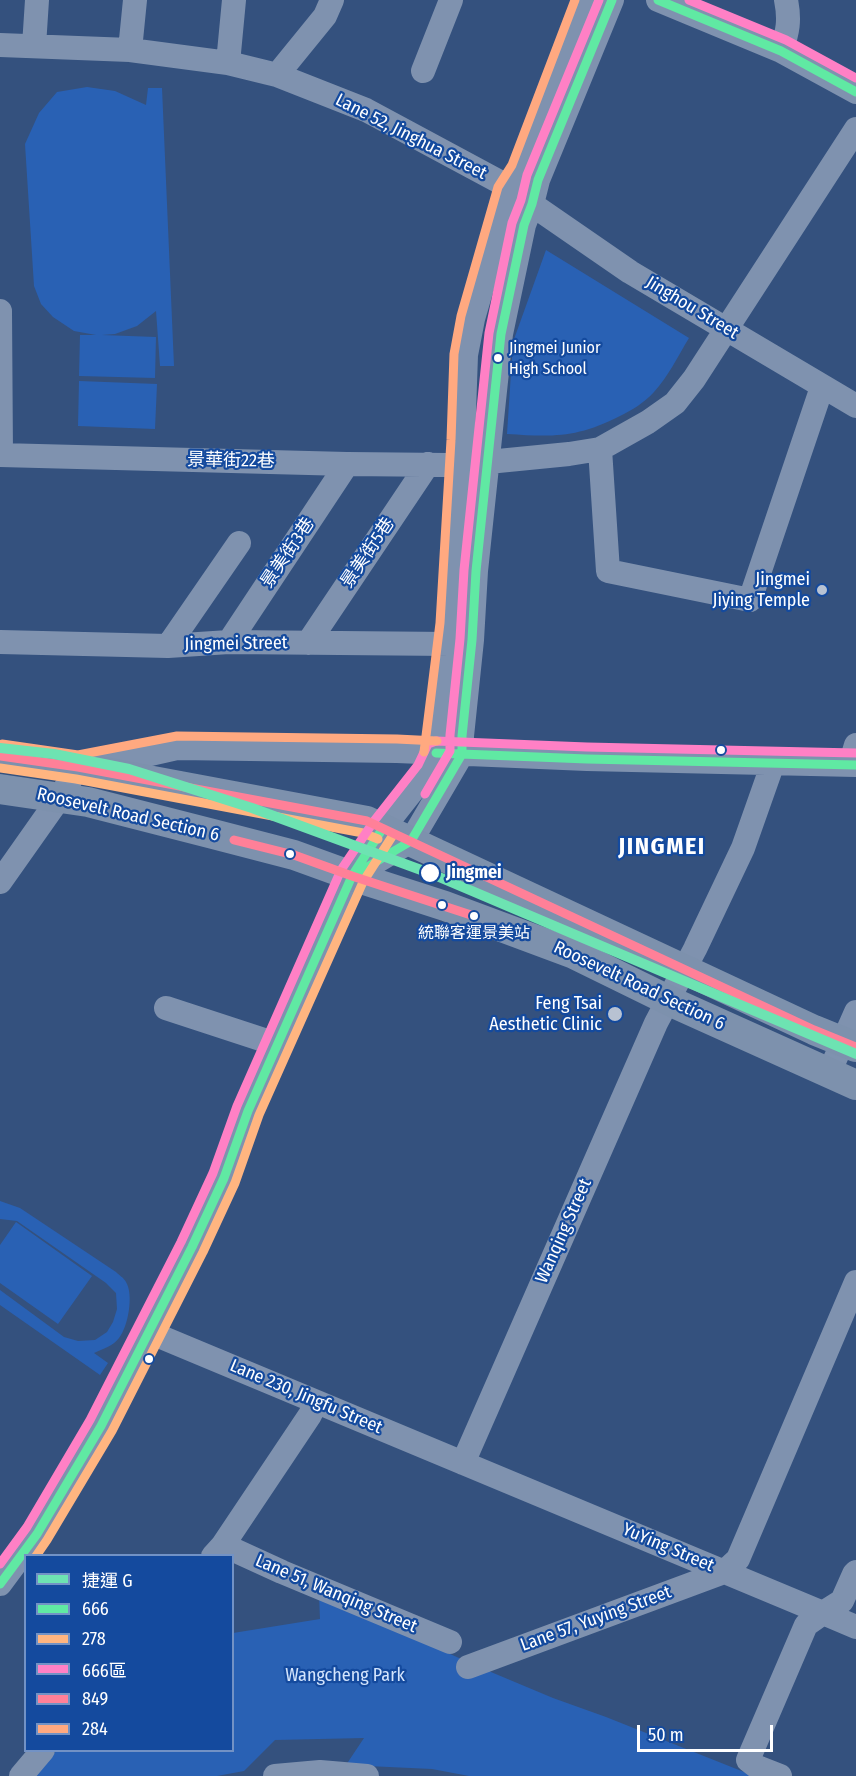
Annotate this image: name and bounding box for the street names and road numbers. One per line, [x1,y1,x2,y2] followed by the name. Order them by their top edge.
[332,89,490,185] street label: Lane 52, Jinghua Street
[642,272,742,344] street label: Jinghou Street
[187,449,275,473] street label: 景華街22巷
[257,514,319,592] street label: 景美街3巷
[337,514,399,592] street label: 景美街5巷
[184,632,288,656] street label: Jingmei Street
[35,784,221,846] street label: Roosevelt Road Section 6
[550,937,728,1035] street label: Roosevelt Road Section 6
[531,1176,597,1286] street label: Wanqing Street
[227,1355,385,1439] street label: Lane 230, Jingfu Street
[619,1519,717,1577] street label: YuYing Street
[252,1550,420,1638] street label: Lane 51, Wanqing Street
[518,1582,674,1656] street label: Lane 57, Yuying Street

